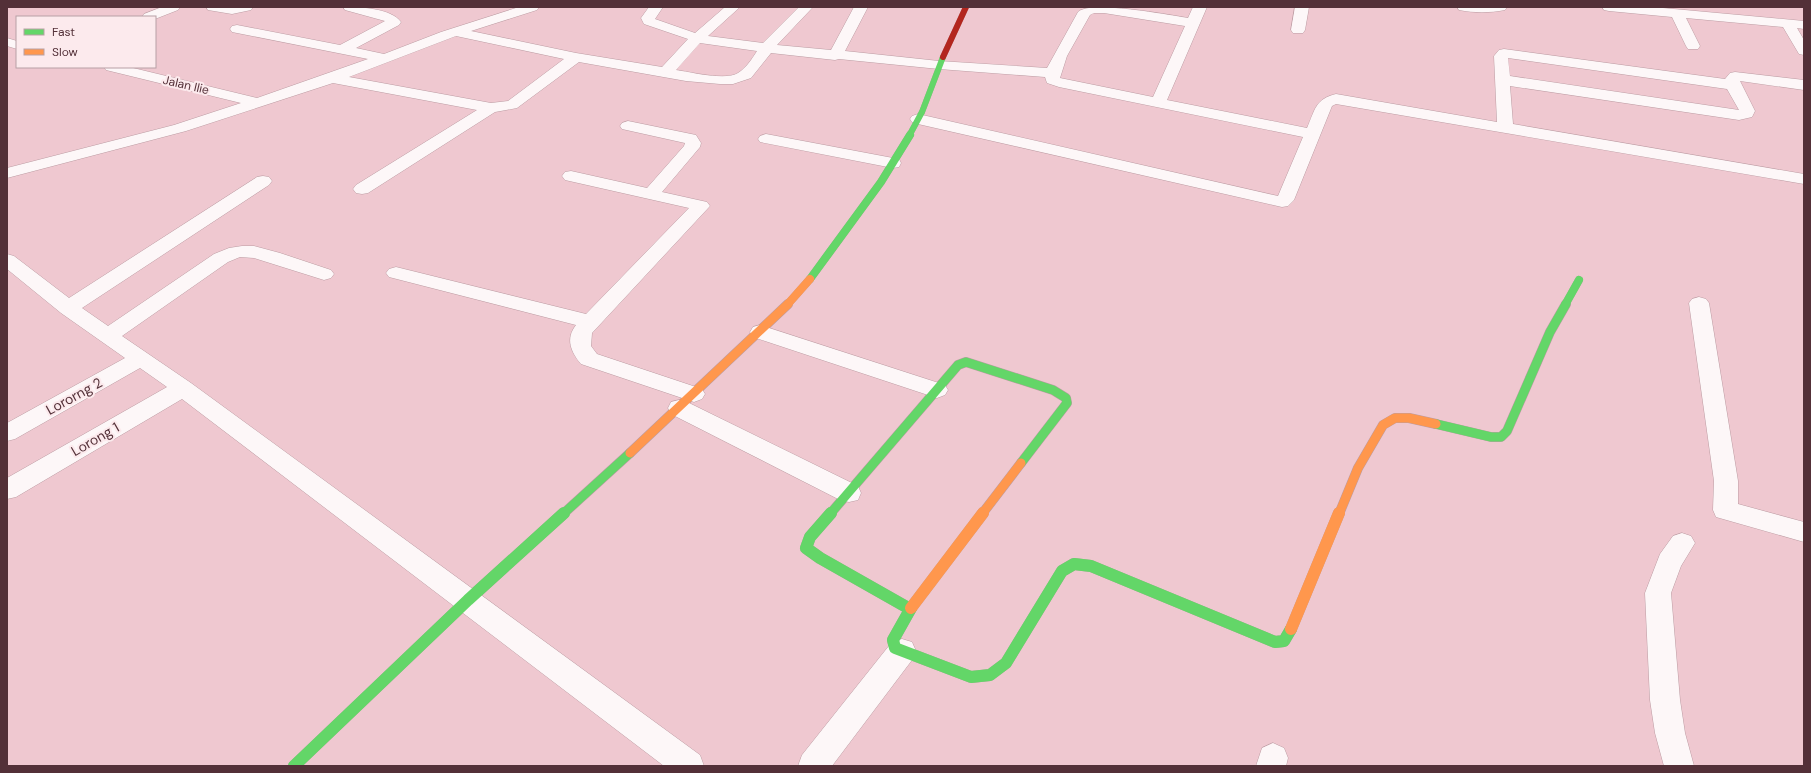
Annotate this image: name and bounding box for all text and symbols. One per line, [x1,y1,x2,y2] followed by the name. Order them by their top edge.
[16,16,156,68] legend
[52,24,75,40] text: Fast
[52,44,78,60] text: Slow
[161,72,211,98] street label: Jalan Ilie
[43,373,105,419] street label: Lororng 2
[68,418,122,460] street label: Lorong 1

